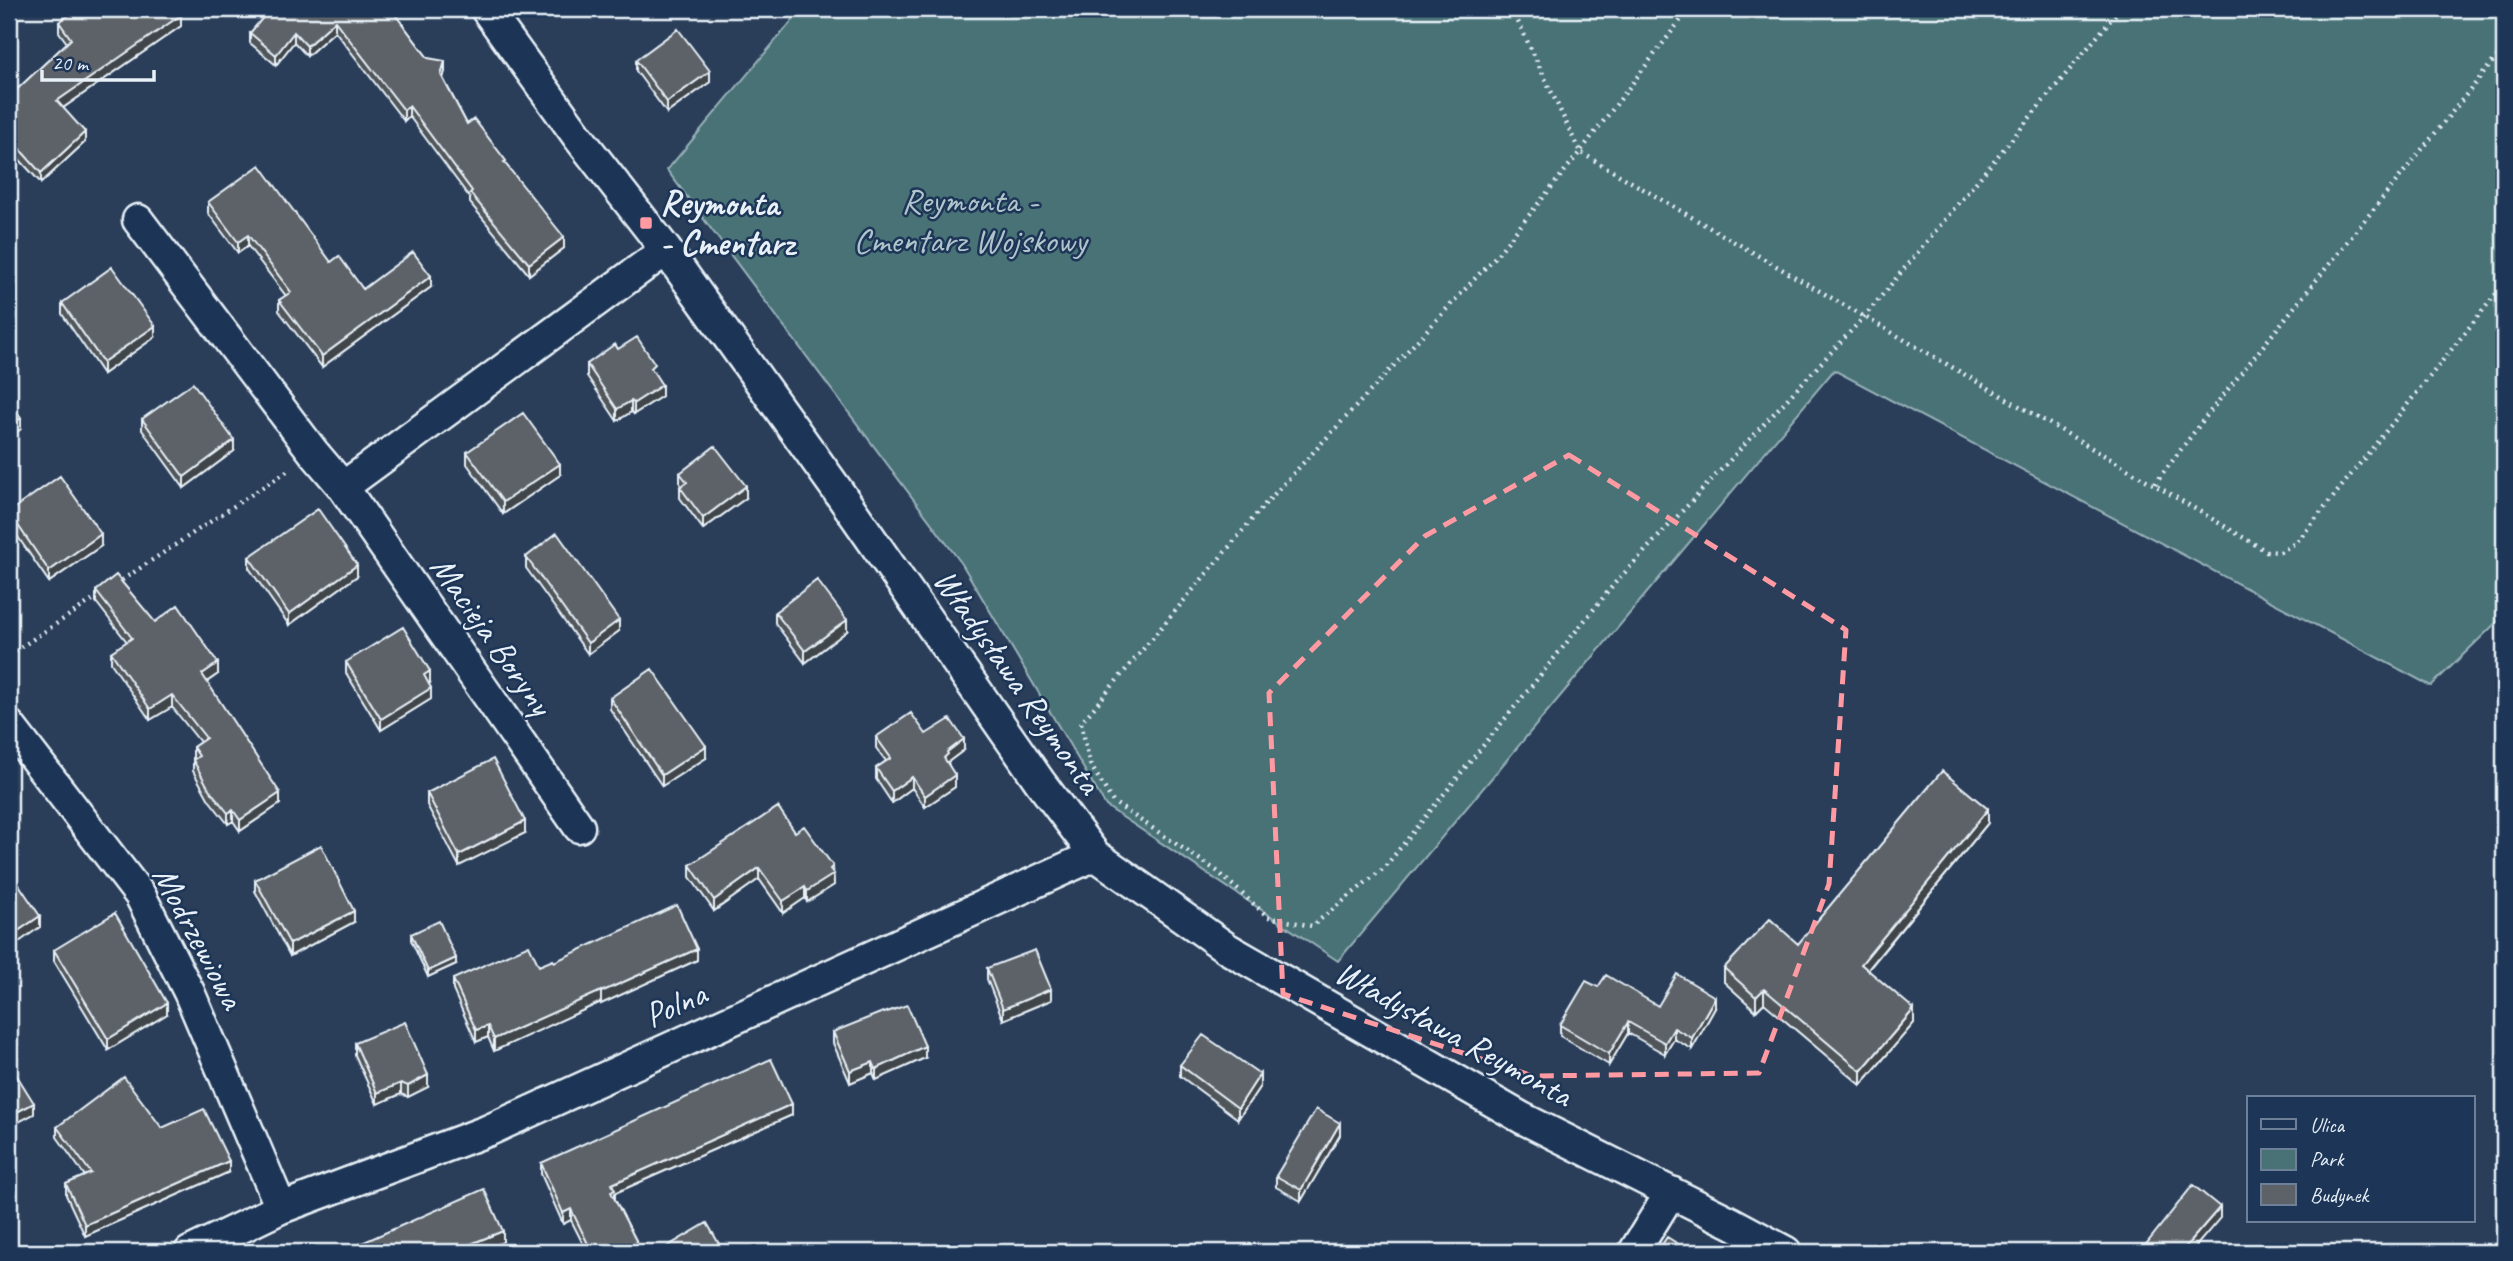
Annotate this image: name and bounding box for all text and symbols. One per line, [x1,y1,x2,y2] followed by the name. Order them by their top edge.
[42,38,154,82] scale bar
[52,50,90,76] text: 20 m
[854,178,1089,263] park label: Reymonta - Cmentarz Wojskowy
[660,181,798,266] place label: Reymonta - Cmentarz
[638,215,654,231] marker: Reymonta - Cmentarz
[420,547,565,726] street label: Macieja Boryny
[923,560,1113,804] street label: Władysława Reymonta
[142,858,256,1018] street label: Modrzewiowa
[1327,950,1582,1118] street label: Władysława Reymonta
[637,970,715,1038] street label: Polna
[2247,1096,2474,1222] legend
[2310,1112,2346,1138] text: Ulica
[2310,1146,2345,1172] text: Park
[2310,1182,2370,1208] text: Budynek

